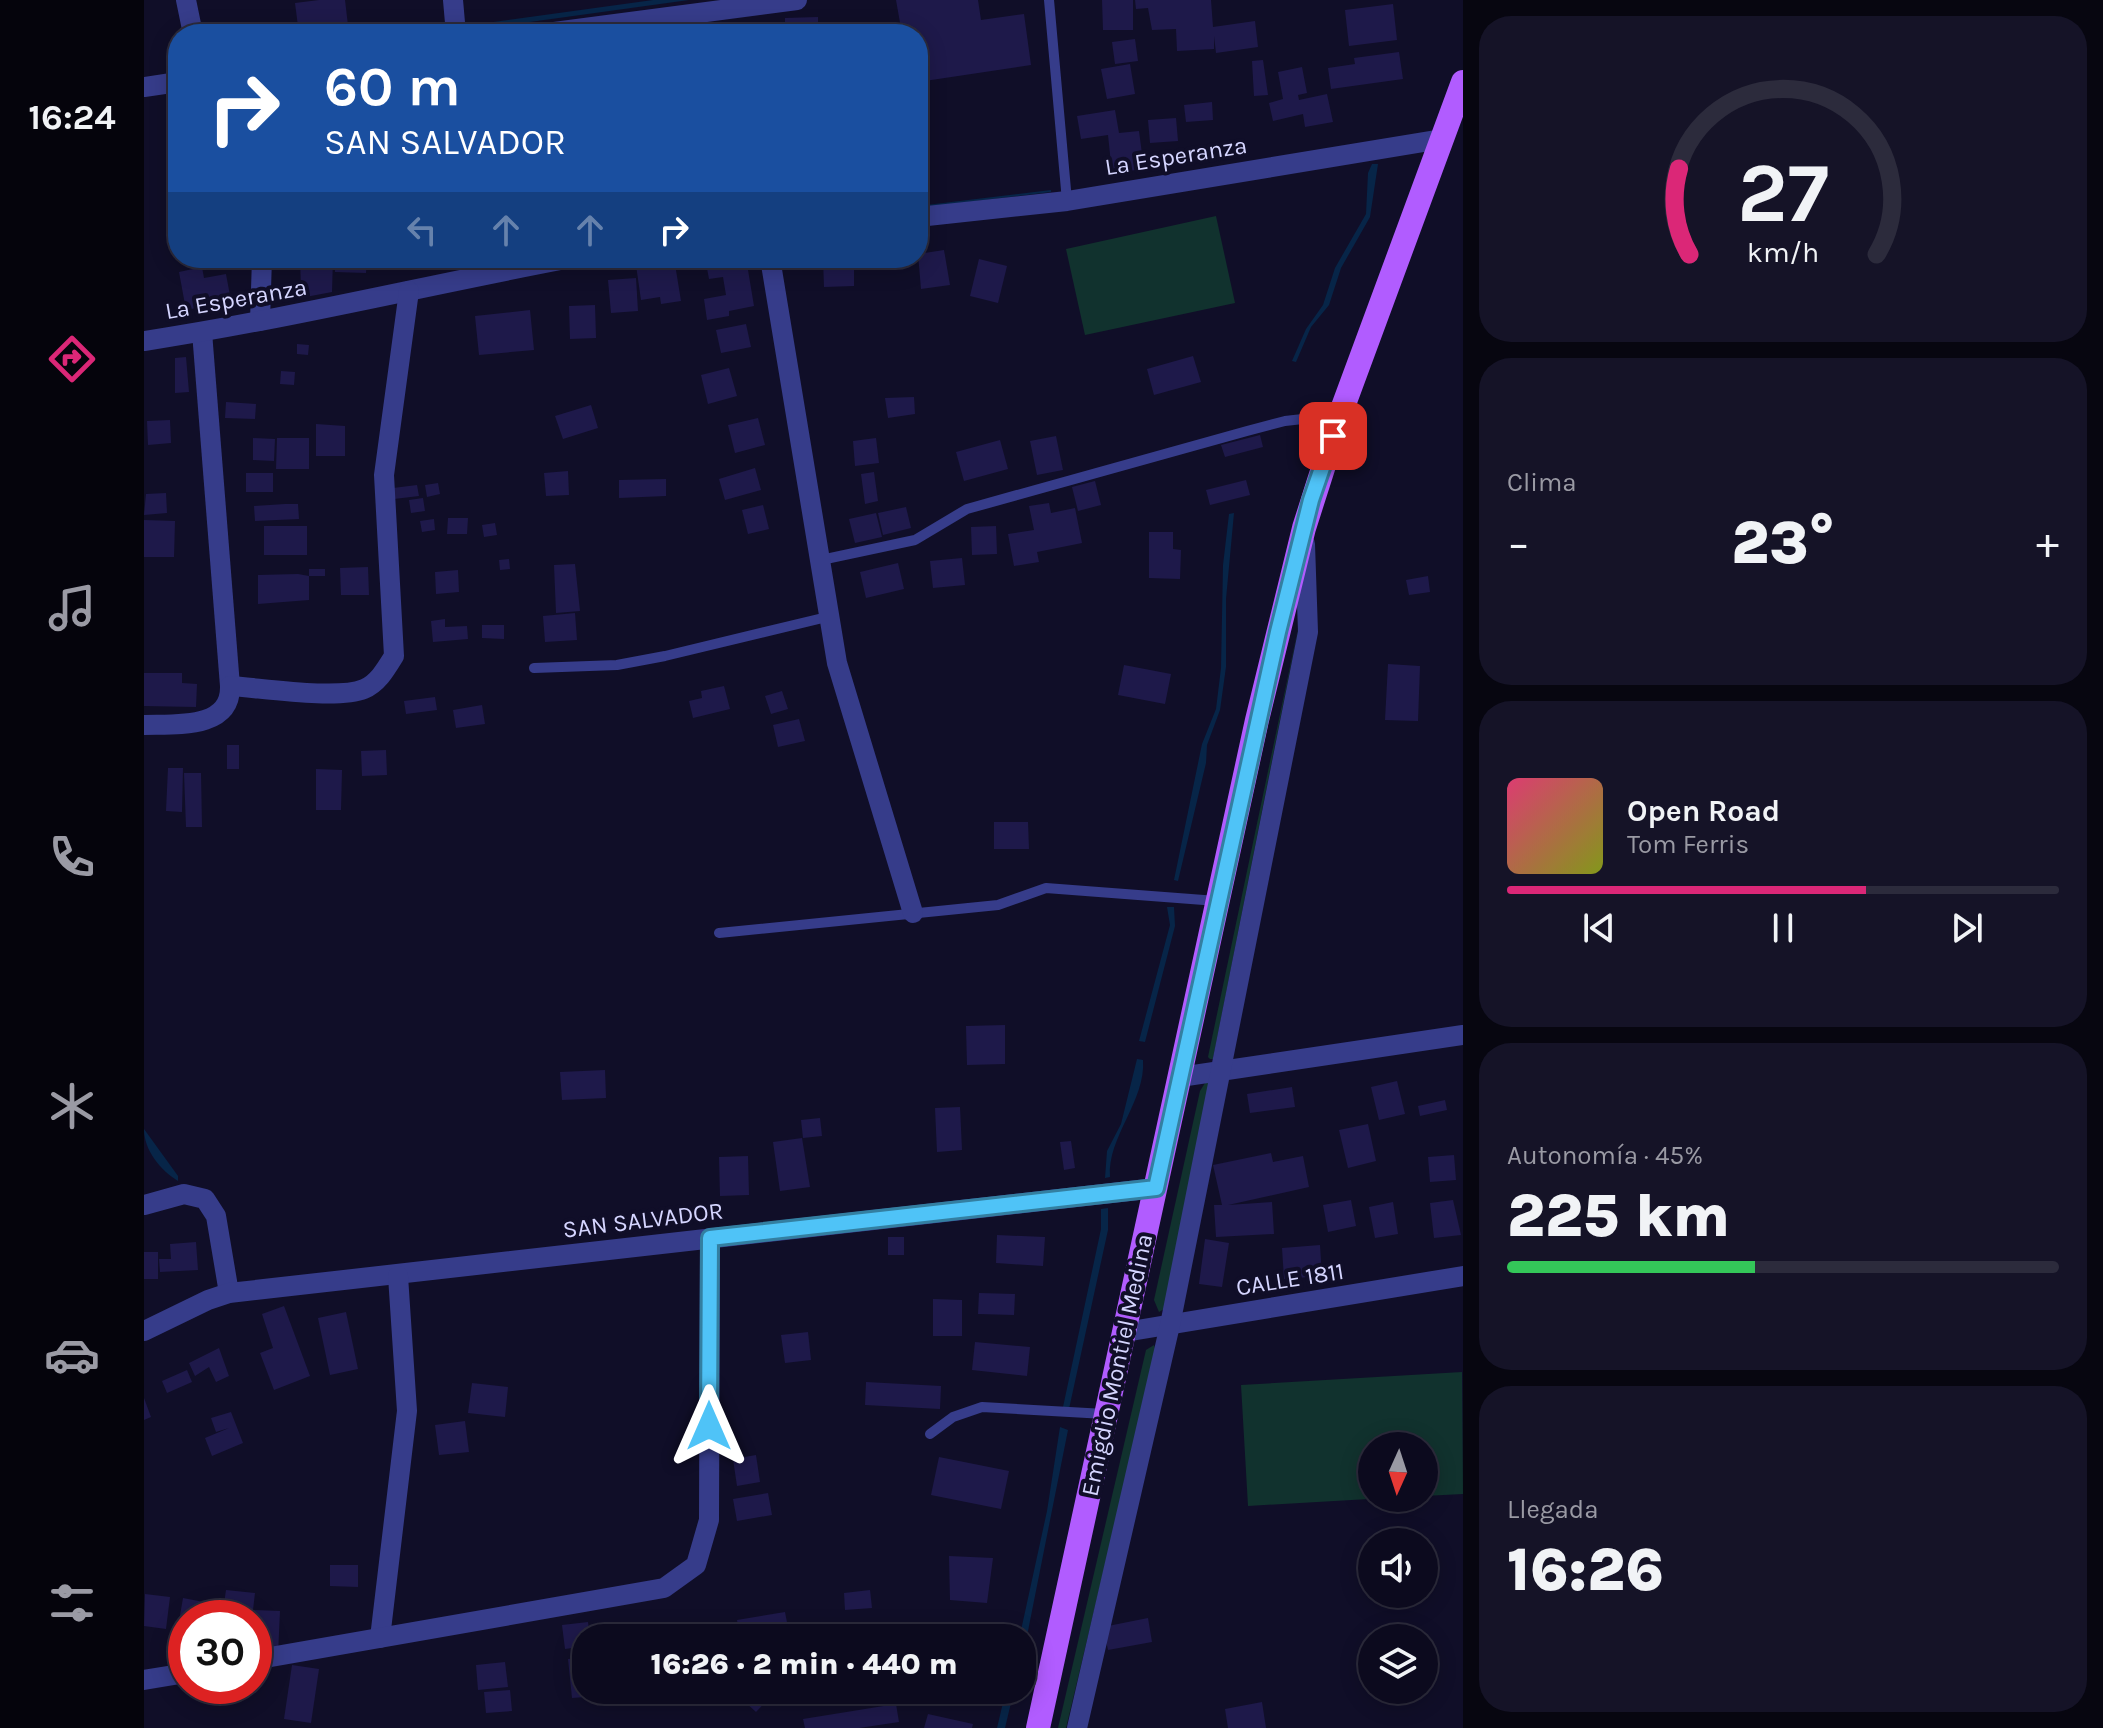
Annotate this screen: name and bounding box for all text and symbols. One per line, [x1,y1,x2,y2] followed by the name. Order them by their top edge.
[324,54,461,119] text: 60 m
[192,56,296,160] icon: right
[28,96,116,138] text: 16:24
[324,121,566,163] text: SAN SALVADOR
[1103,131,1249,181] street label: La Esperanza
[1737,145,1829,242] text: 27
[400,208,444,252] icon: left
[484,208,528,252] icon: ahead
[568,208,612,252] icon: ahead
[652,208,696,252] icon: right
[1747,236,1819,269] text: km/h
[163,273,309,325] street label: La Esperanza
[44,331,100,387] icon: directions
[1299,402,1367,470] pin
[1311,414,1355,458] icon: arrive
[1507,467,1577,498] text: Clima
[1731,508,1835,578] text: 23°
[1507,518,1530,569] text: −
[2036,518,2059,569] text: +
[44,580,100,636] icon: music
[1627,793,1780,829] text: Open Road
[44,829,100,885] icon: phone
[1627,829,1749,860] text: Tom Ferris
[1577,906,1621,950] icon: previous
[1761,906,1805,950] icon: pause
[1945,906,1989,950] icon: next
[44,1078,100,1134] icon: climate
[1507,1140,1703,1171] text: Autonomía · 45%
[1507,1181,1730,1251] text: 225 km
[561,1196,725,1244] street label: SAN SALVADOR
[1076,1231,1158,1499] street label: Emigdio Montiel Medina
[1234,1257,1346,1301] street label: CALLE 1811
[44,1327,100,1383] icon: car
[667,1384,751,1468] position arrow
[1358,1432,1438,1512] north arrow
[1358,1432,1438,1704] map controls
[1507,1494,1599,1525] text: Llegada
[1358,1528,1438,1608] button: sound
[1507,1535,1664,1605] text: 16:26
[44,1575,100,1631] icon: filters
[168,1600,272,1704] speed limit sign: 30
[1358,1624,1438,1704] button: layers
[650,1646,958,1682] text: 16:26 · 2 min · 440 m

